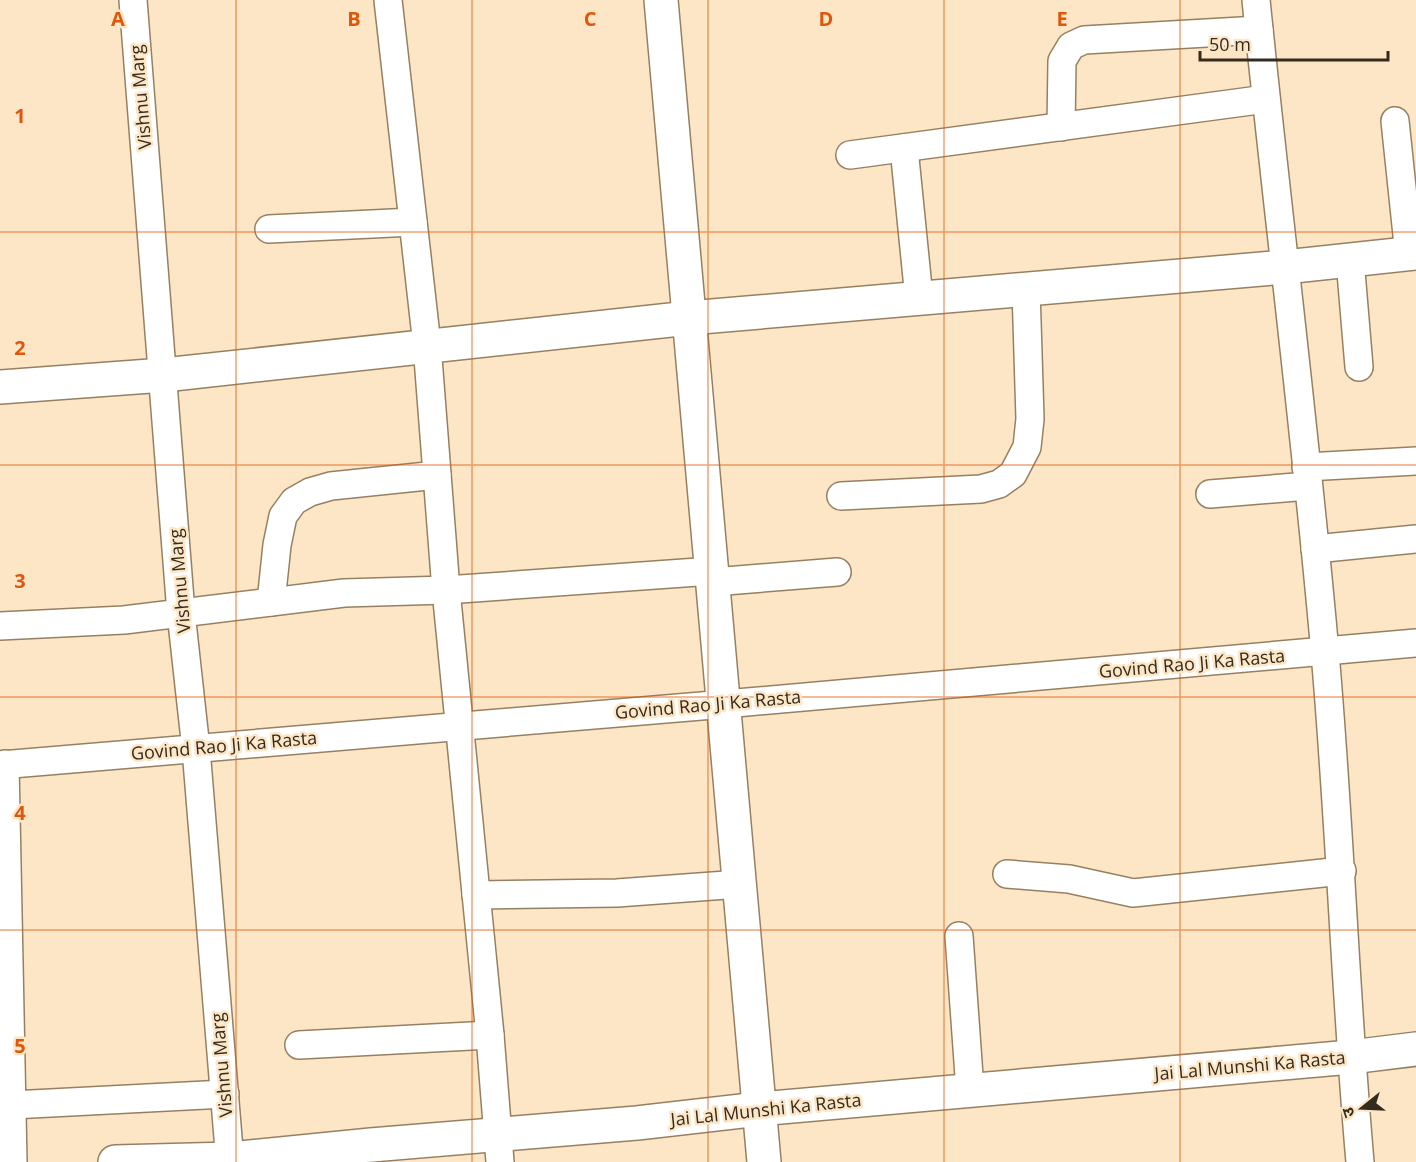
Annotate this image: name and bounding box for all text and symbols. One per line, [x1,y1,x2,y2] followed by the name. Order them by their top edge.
[111,5,125,32] text: A
[347,5,361,32] text: B
[584,5,597,32] text: C
[819,5,833,32] text: D
[1056,5,1068,32] text: E
[1200,24,1388,62] scale bar
[1209,32,1251,56] text: 50 m
[123,44,157,150] street label: Vishnu Marg
[14,102,26,129] text: 1
[14,334,26,361] text: 2
[162,528,196,634] street label: Vishnu Marg
[14,567,26,594] text: 3
[1098,643,1286,683] street label: Govind Rao Ji Ka Rasta
[614,684,802,724] street label: Govind Rao Ji Ka Rasta
[130,725,318,765] street label: Govind Rao Ji Ka Rasta
[14,799,26,826] text: 4
[204,1012,238,1118] street label: Vishnu Marg
[14,1032,26,1059] text: 5
[1151,1045,1346,1085] street label: Jai Lal Munshi Ka Rasta
[1332,1078,1392,1138] north arrow
[667,1087,862,1131] street label: Jai Lal Munshi Ka Rasta
[1336,1104,1360,1120] text: उ

